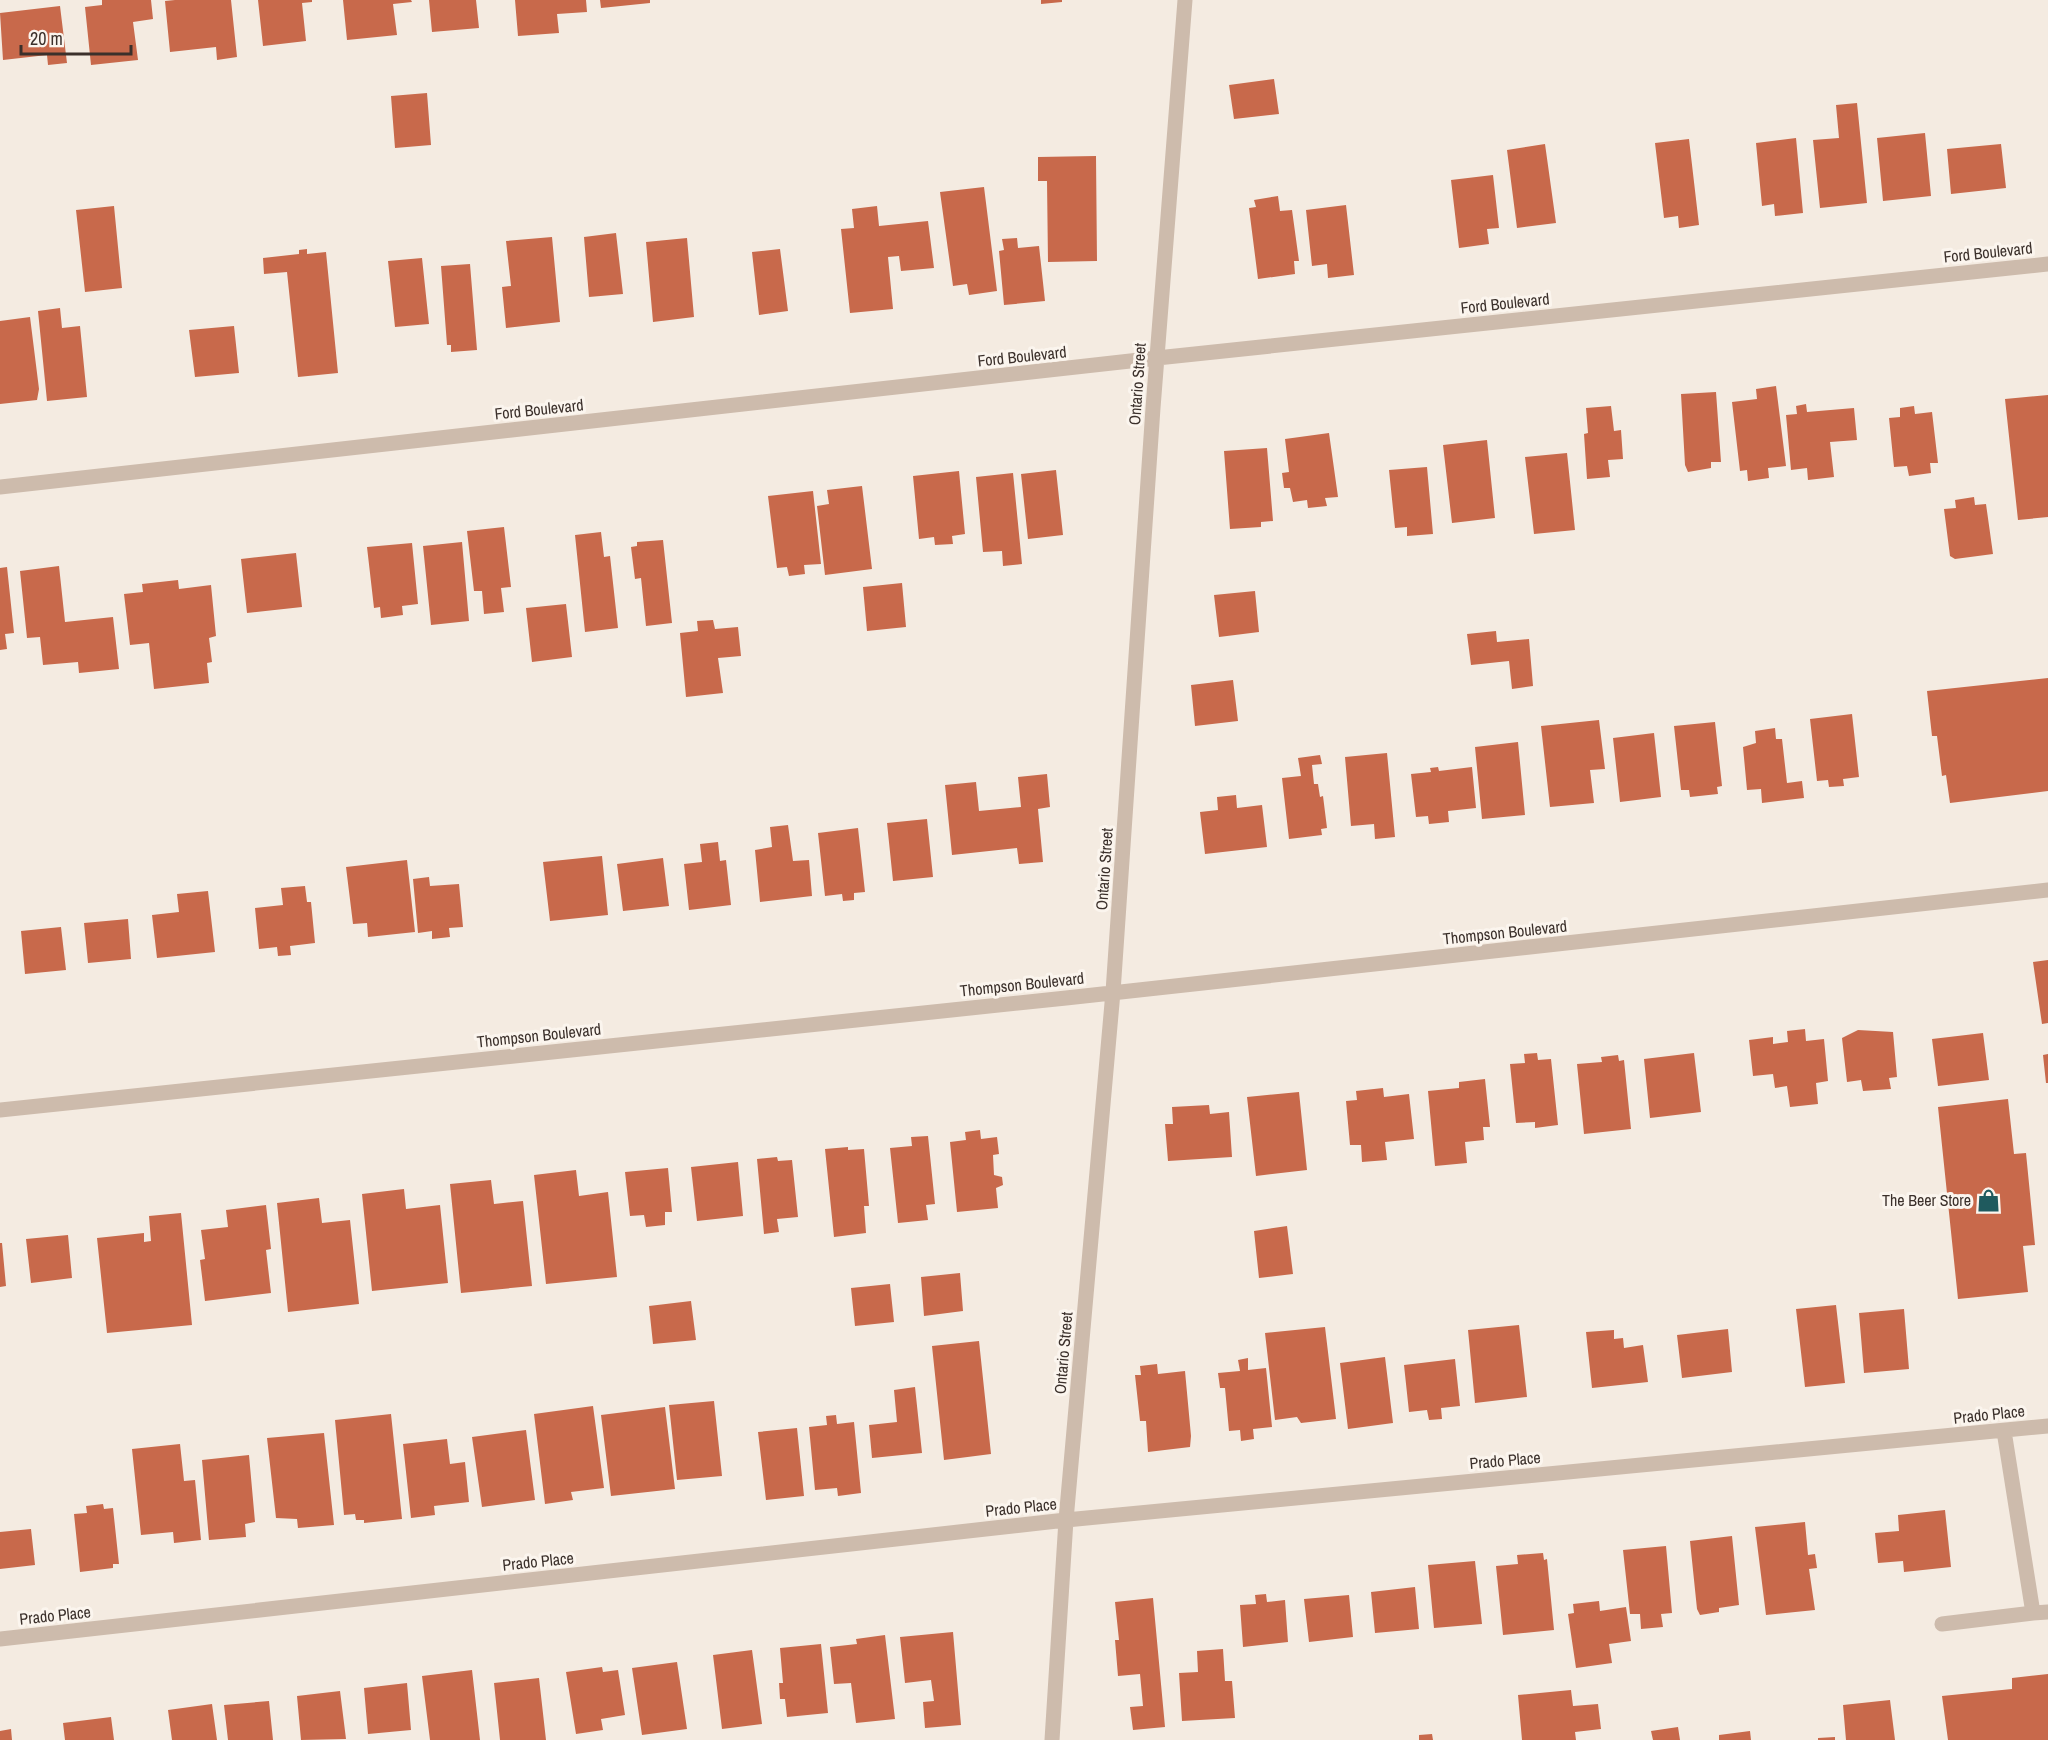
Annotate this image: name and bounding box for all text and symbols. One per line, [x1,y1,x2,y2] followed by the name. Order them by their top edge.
[21,18,130,56] scale bar
[30,26,63,51] text: 20 m
[1943,236,2033,268] street label: Ford Boulevard
[1460,287,1550,319] street label: Ford Boulevard
[977,340,1067,372] street label: Ford Boulevard
[1123,342,1151,426] street label: Ontario Street
[494,393,584,425] street label: Ford Boulevard
[1090,827,1118,911] street label: Ontario Street
[1442,915,1568,949] street label: Thompson Boulevard
[959,967,1085,1001] street label: Thompson Boulevard
[476,1018,602,1052] street label: Thompson Boulevard
[1976,1187,2002,1213] shop icon: The Beer Store
[1882,1189,1971,1211] place label: The Beer Store
[1048,1311,1078,1395] street label: Ontario Street
[1952,1399,2026,1429] street label: Prado Place
[1468,1446,1542,1474] street label: Prado Place
[984,1492,1058,1522] street label: Prado Place
[501,1546,575,1576] street label: Prado Place
[18,1600,92,1630] street label: Prado Place

